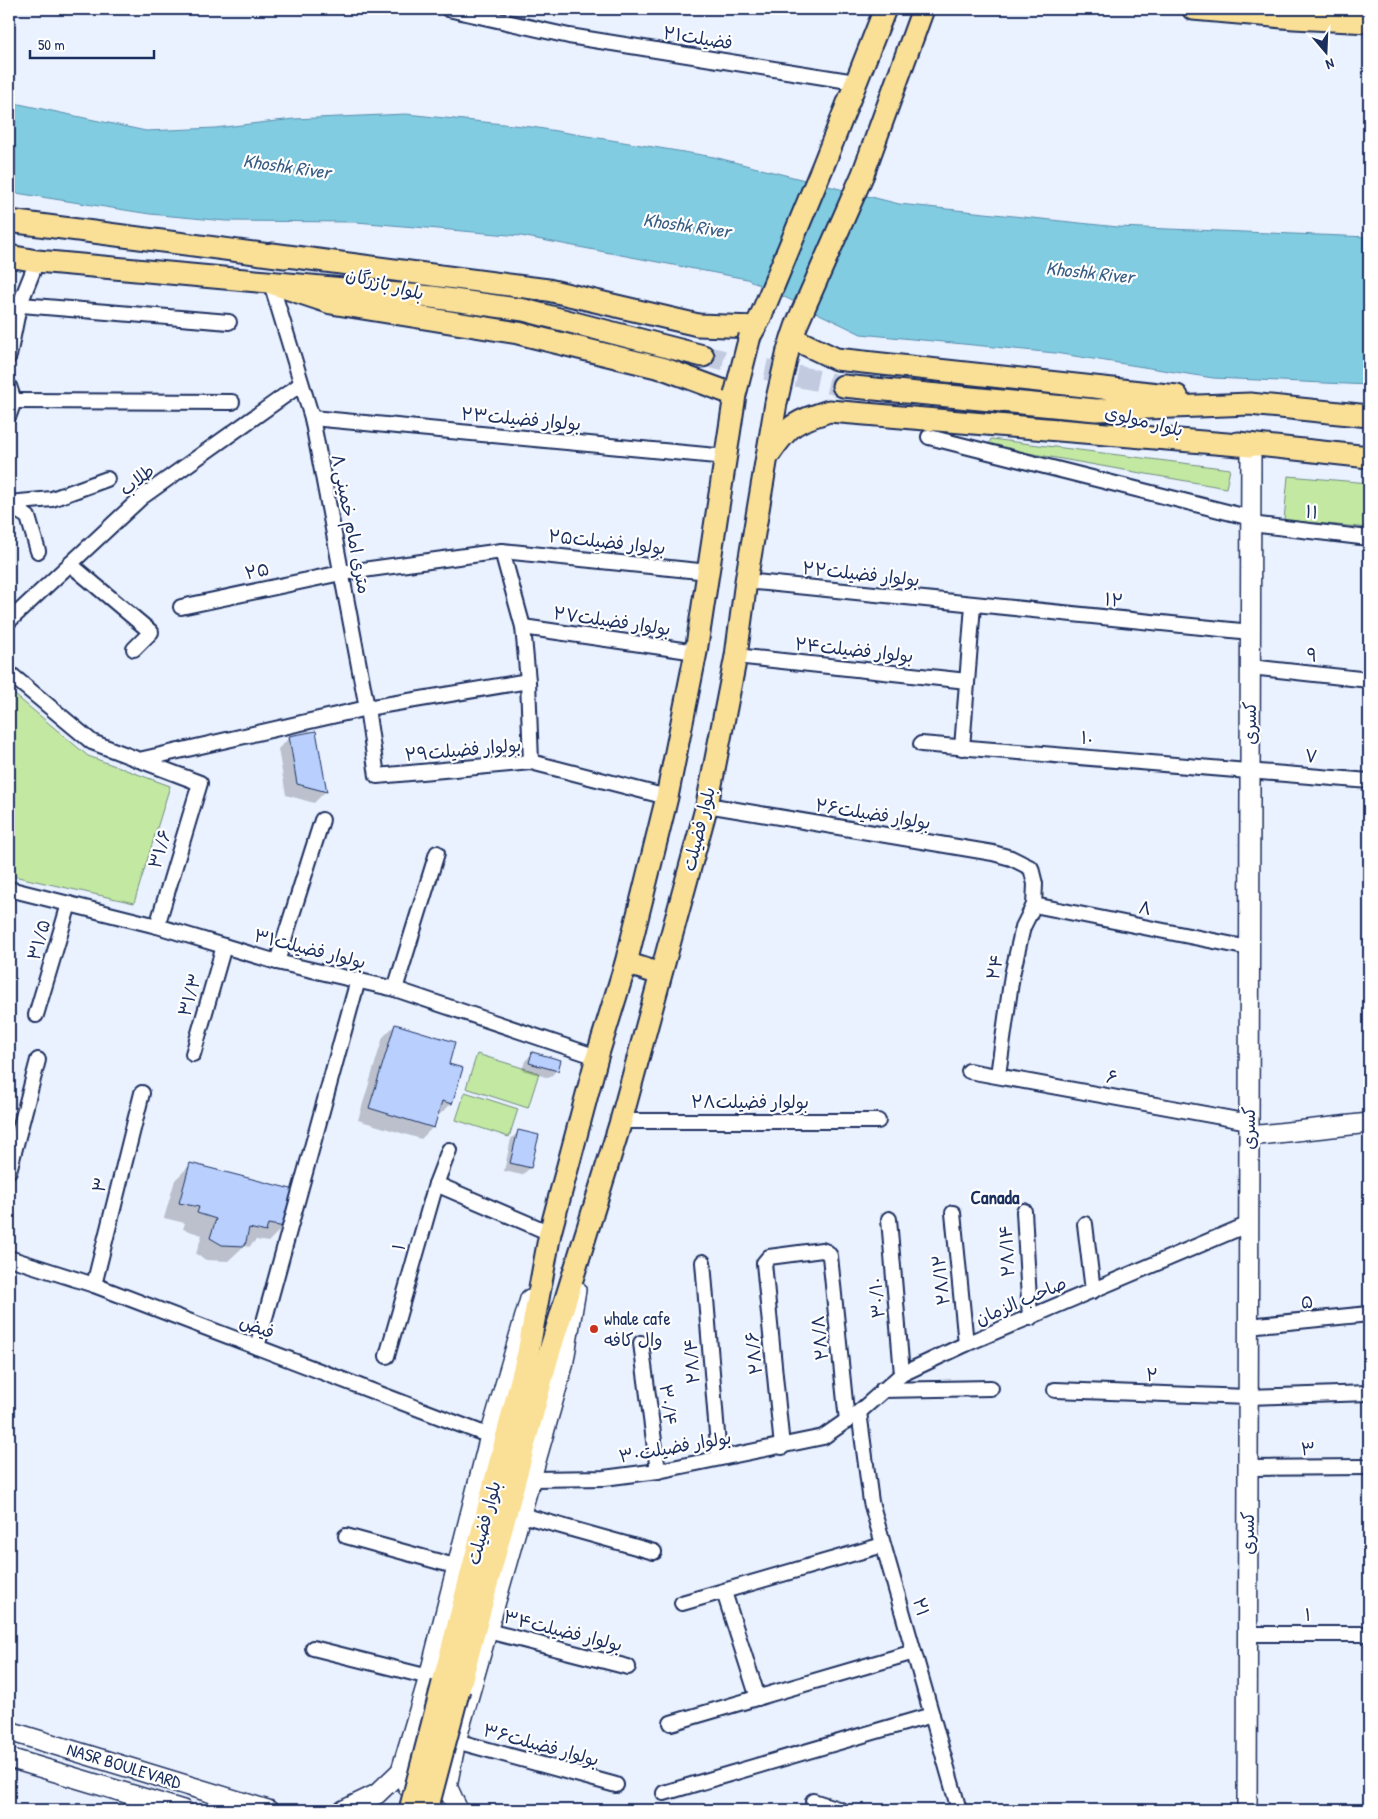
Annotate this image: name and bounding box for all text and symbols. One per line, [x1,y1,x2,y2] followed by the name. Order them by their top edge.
[661,20,735,55] street label: فضیلت۲۱
[30,28,154,60] scale bar
[1300,28,1350,78] north arrow
[38,34,65,55] text: 50 m
[1323,55,1337,75] text: N
[241,147,335,185] water label: Khoshk River
[641,206,735,244] water label: Khoshk River
[1045,254,1138,290] water label: Khoshk River
[343,261,427,306] street label: بلوار بازرگان
[1102,399,1186,442] street label: بلوار مولوی
[460,401,582,436] street label: بولوار فضیلت۲۳
[324,452,377,596] street label: ۸ متری امام خمینی
[114,458,160,501] street label: طلاب
[1304,498,1320,525] street label: ۱۱
[547,523,667,560] street label: بولوار فضیلت۲۵
[801,555,921,592] street label: بولوار فضیلت۲۲
[242,556,272,585] street label: ۲۵
[1103,586,1125,613] street label: ۱۲
[552,600,672,641] street label: بولوار فضیلت۲۷
[794,631,915,668] street label: بولوار فضیلت۲۴
[1305,641,1319,668] street label: ۹
[1237,701,1262,745] street label: کسری
[1080,725,1094,750] street label: ۱۰
[404,732,522,767] street label: بولوار فضیلت۲۹
[1304,742,1318,769] street label: ۷
[676,784,721,874] street label: بلوار فضیلت
[814,792,933,835] street label: بولوار فضیلت۲۶
[142,826,177,872] street label: ۳۱/۶
[1137,894,1154,921] street label: ۸
[21,917,56,963] street label: ۳۱/۵
[251,923,369,975] street label: بولوار فضیلت۳۱
[980,952,1009,982] street label: ۲۴
[171,970,208,1019] street label: ۳۱/۳
[1105,1063,1120,1090] street label: ۶
[691,1089,809,1114] street label: بولوار فضیلت۲۸
[1236,1106,1261,1150] street label: کسری
[86,1175,113,1195] street label: ۳
[971,1184,1020,1210] district label: Canada
[993,1224,1020,1278] street label: ۲۸/۱۴
[386,1240,411,1253] street label: ۱
[925,1253,956,1307] street label: ۲۸/۱۲
[971,1270,1070,1331] street label: صاحب الزمان
[862,1277,891,1319] street label: ۳۰/۱۰
[1300,1289,1314,1314] street label: ۵
[604,1306,671,1352] place label: whale cafe وال کافه
[236,1308,278,1345] street label: فیض
[805,1314,834,1362] street label: ۲۸/۸
[588,1323,600,1335] marker: whale cafe وال کافه
[739,1330,768,1376] street label: ۲۸/۶
[677,1337,706,1385] street label: ۲۸/۴
[1145,1362,1159,1387] street label: ۲
[654,1383,683,1427] street label: ۳۰/۴
[617,1424,733,1469] street label: بولوار فضیلت۳۰
[1300,1436,1316,1461] street label: ۳
[460,1478,507,1568] street label: بلوار فضیلت
[1235,1511,1260,1555] street label: کسری
[907,1594,936,1619] street label: ۲۱
[1305,1602,1311,1627] street label: ۱
[501,1604,625,1657] street label: بولوار فضیلت۳۴
[480,1717,602,1772] street label: بولوار فضیلت۳۶
[64,1736,185,1795] street label: NASR BOULEVARD

